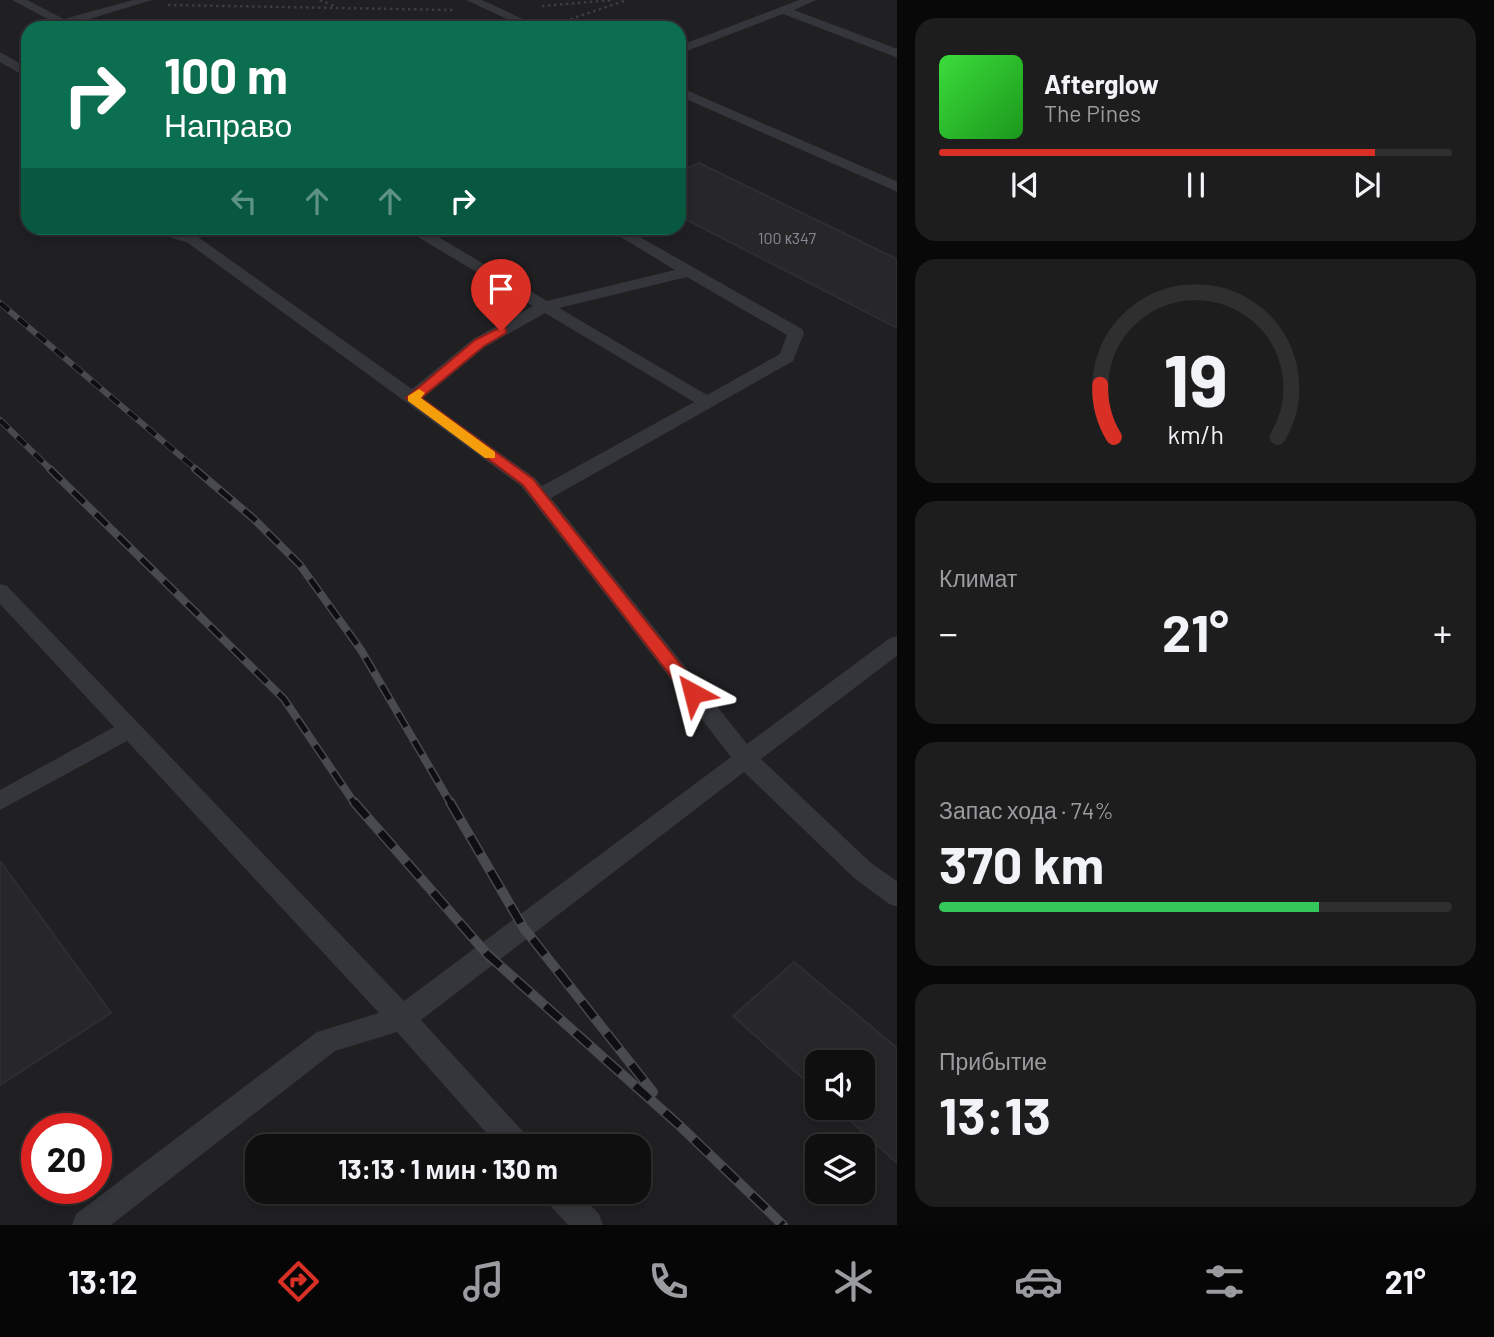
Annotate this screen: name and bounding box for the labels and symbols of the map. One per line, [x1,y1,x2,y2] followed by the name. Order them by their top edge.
[758,228,816,247] house number: 100 к347
[471,259,531,331] pin
[656,656,730,730] position arrow
[21,1113,112,1204] speed limit sign: 20

